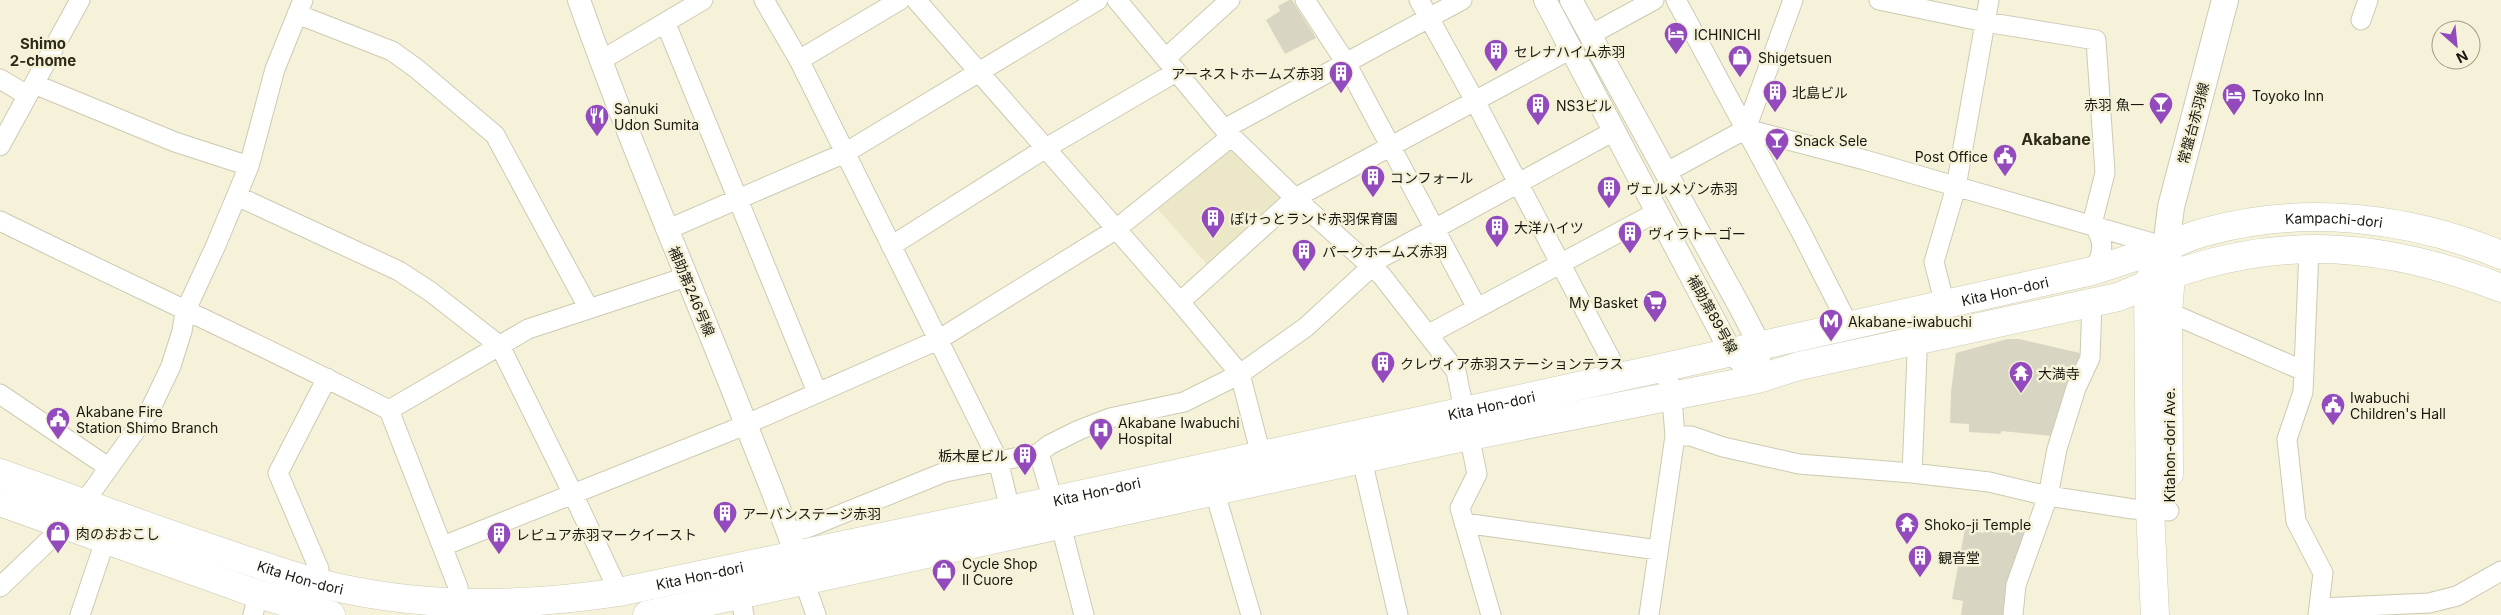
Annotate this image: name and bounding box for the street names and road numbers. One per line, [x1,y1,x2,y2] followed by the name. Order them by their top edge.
[2174,80,2212,166] street label: 常盤台赤羽線
[2284,209,2384,230] street label: Kampachi-dori
[665,243,719,339] street label: 補助第246号線
[1684,272,1742,356] street label: 補助第89号線
[1960,273,2050,309] street label: Kita Hon-dori
[1446,387,1537,423] street label: Kita Hon-dori
[2161,387,2178,503] street label: Kitahon-dori Ave.
[1052,473,1142,509] street label: Kita Hon-dori
[255,556,345,597] street label: Kita Hon-dori
[654,558,745,593] street label: Kita Hon-dori

